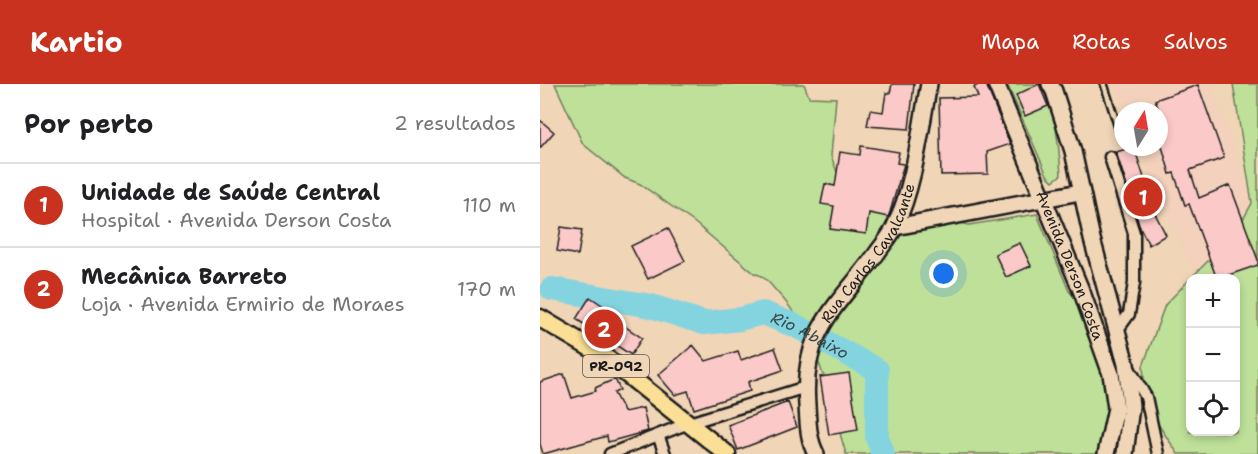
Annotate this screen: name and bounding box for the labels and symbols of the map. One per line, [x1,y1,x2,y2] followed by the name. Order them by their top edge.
[1114,102,1168,156] north arrow
[1124,174,1162,220] pin: 1
[816,181,920,327] street label: Rua Carlos Cavalcante
[1031,188,1108,344] street label: Avenida Derson Costa
[929,259,958,288] your location
[584,306,624,352] pin: 2
[768,307,853,363] water label: Rio Abaixo
[583,355,649,377] road number: PR-092

